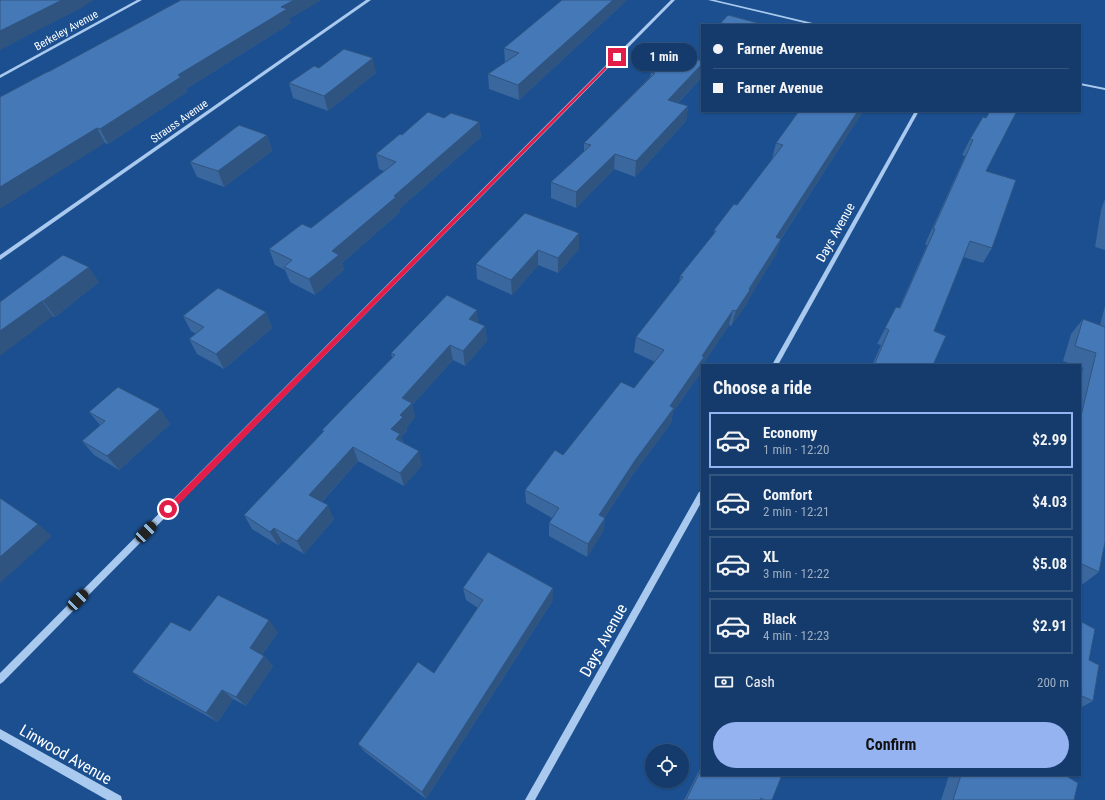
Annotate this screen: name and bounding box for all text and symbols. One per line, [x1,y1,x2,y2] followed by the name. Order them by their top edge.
[32,8,100,53] street label: Berkeley Avenue
[737,40,823,58] text: Farner Avenue
[631,43,697,71] callout: 1 min
[608,48,626,66] route end
[650,49,678,64] text: 1 min
[737,79,823,97] text: Farner Avenue
[148,97,210,146] street label: Strauss Avenue
[813,200,858,264] street label: Days Avenue
[713,377,812,398] text: Choose a ride
[715,422,751,458] icon: car
[763,424,817,442] text: Economy
[1032,431,1067,449] text: $2.99
[763,442,829,457] text: 1 min · 12:20
[715,484,751,520] icon: car
[763,486,812,504] text: Comfort
[1032,493,1067,511] text: $4.03
[159,500,177,518] route start
[763,504,829,519] text: 2 min · 12:21
[133,519,159,545] car
[715,546,751,582] icon: car
[763,548,779,566] text: XL
[1032,555,1067,573] text: $5.08
[763,566,829,581] text: 3 min · 12:22
[65,587,91,613] car
[576,600,631,680] street label: Days Avenue
[715,608,751,644] icon: car
[763,610,796,628] text: Black
[1032,617,1067,635] text: $2.91
[763,628,829,643] text: 4 min · 12:23
[713,671,735,693] icon: cash
[745,673,775,691] text: Cash
[1037,675,1069,690] text: 200 m
[16,720,115,788] street label: Linwood Avenue
[713,722,1069,768] button: Confirm
[645,744,689,788] map controls
[645,744,689,788] button: locate

